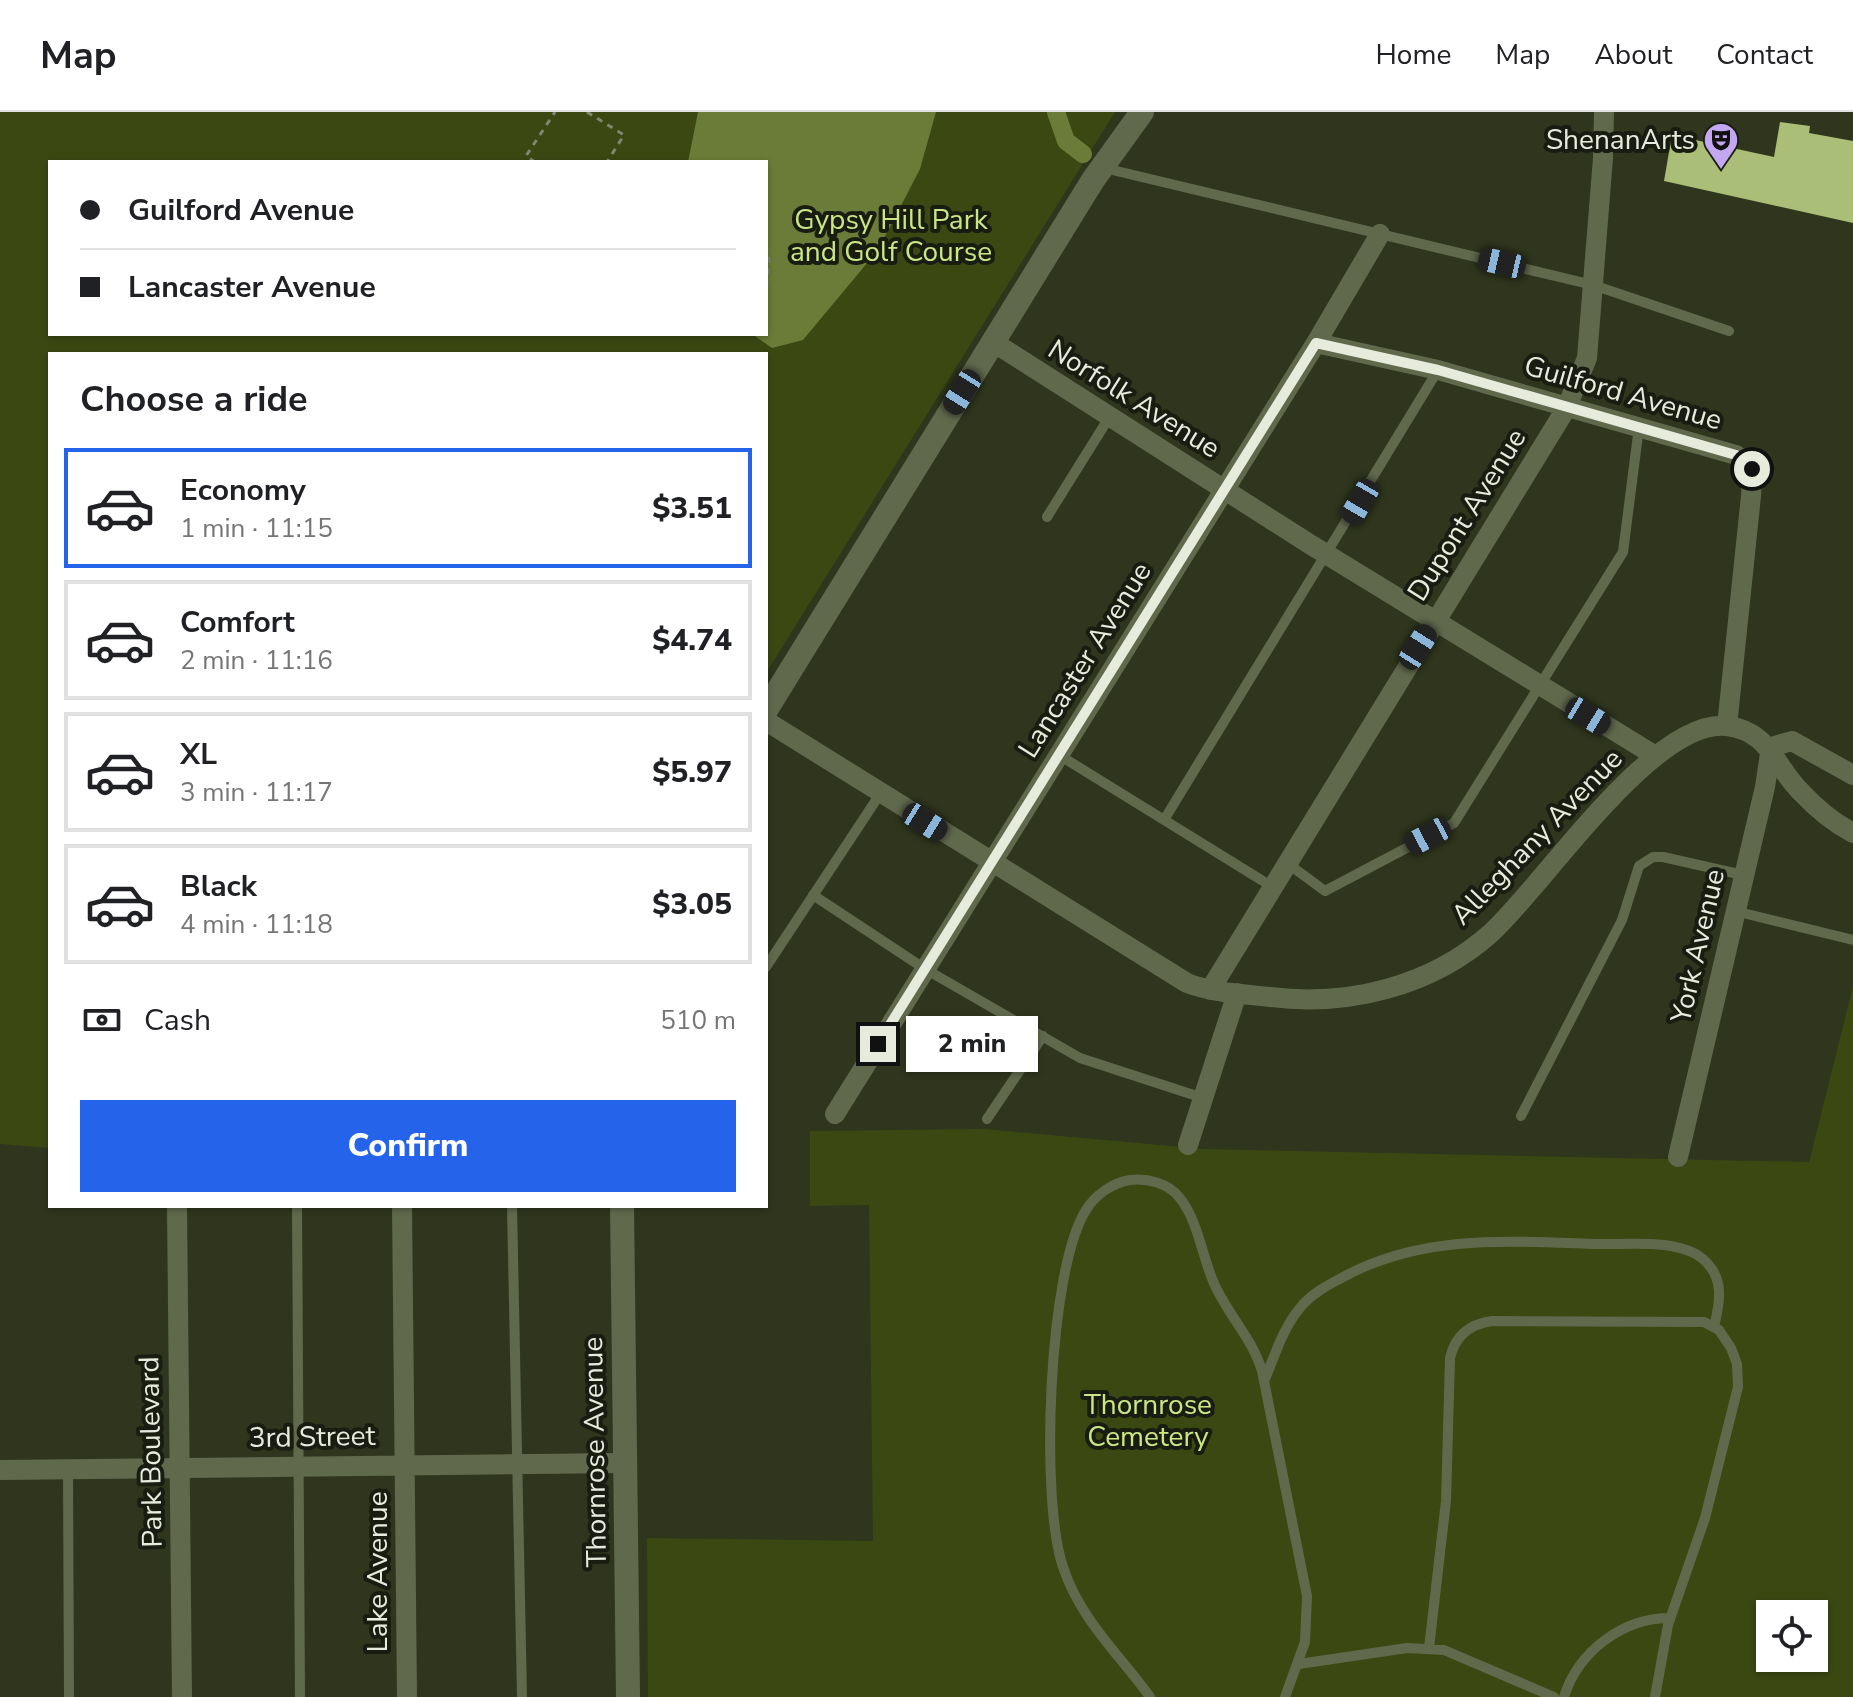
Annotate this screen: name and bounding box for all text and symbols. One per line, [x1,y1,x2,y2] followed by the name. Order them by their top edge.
[40,30,117,81] text: Map
[1376,36,1451,74] text: Home
[1495,36,1550,74] text: Map
[1594,36,1672,74] text: About
[1716,36,1813,74] text: Contact
[1546,121,1695,159] place label: ShenanArts
[1702,121,1740,171] theatre icon: ShenanArts
[128,190,354,231] text: Guilford Avenue
[790,201,992,271] park label: Gypsy Hill Park and Golf Course
[1476,246,1528,280] car
[128,267,376,308] text: Lancaster Avenue
[1041,331,1227,467] street label: Norfolk Avenue
[1520,347,1726,439] street label: Guilford Avenue
[939,365,985,419] car
[80,375,308,424] text: Choose a ride
[1399,422,1535,608] street label: Dupont Avenue
[1734,451,1770,487] route start
[180,470,306,511] text: Economy
[84,472,156,544] icon: car
[1338,475,1382,529] car
[652,488,732,529] text: $3.51
[180,511,333,546] text: 1 min · 11:15
[1010,555,1160,765] street label: Lancaster Avenue
[180,602,295,643] text: Comfort
[84,604,156,676] icon: car
[652,620,732,661] text: $4.74
[1395,620,1441,674] car
[180,643,333,678] text: 2 min · 11:16
[1561,693,1615,739] car
[180,734,217,775] text: XL
[84,736,156,808] icon: car
[1443,741,1631,933] street label: Alleghany Avenue
[652,752,732,793] text: $5.97
[180,775,333,810] text: 3 min · 11:17
[898,799,952,845] car
[1401,814,1455,858] car
[1662,865,1734,1028] street label: York Avenue
[180,866,257,907] text: Black
[84,868,156,940] icon: car
[652,884,732,925] text: $3.05
[180,907,333,942] text: 4 min · 11:18
[80,998,124,1042] icon: cash
[144,1000,211,1041] text: Cash
[660,1003,736,1038] text: 510 m
[906,1016,1038,1072] callout: 2 min
[860,1026,896,1062] route end
[938,1026,1006,1061] text: 2 min
[80,1100,736,1192] button: Confirm
[574,1336,616,1568] street label: Thornrose Avenue
[130,1356,172,1548] street label: Park Boulevard
[1084,1386,1212,1456] park label: Thornrose Cemetery
[248,1417,376,1457] street label: 3rd Street
[359,1491,397,1653] street label: Lake Avenue
[1756,1600,1828,1672] map controls
[1756,1600,1828,1672] button: locate

